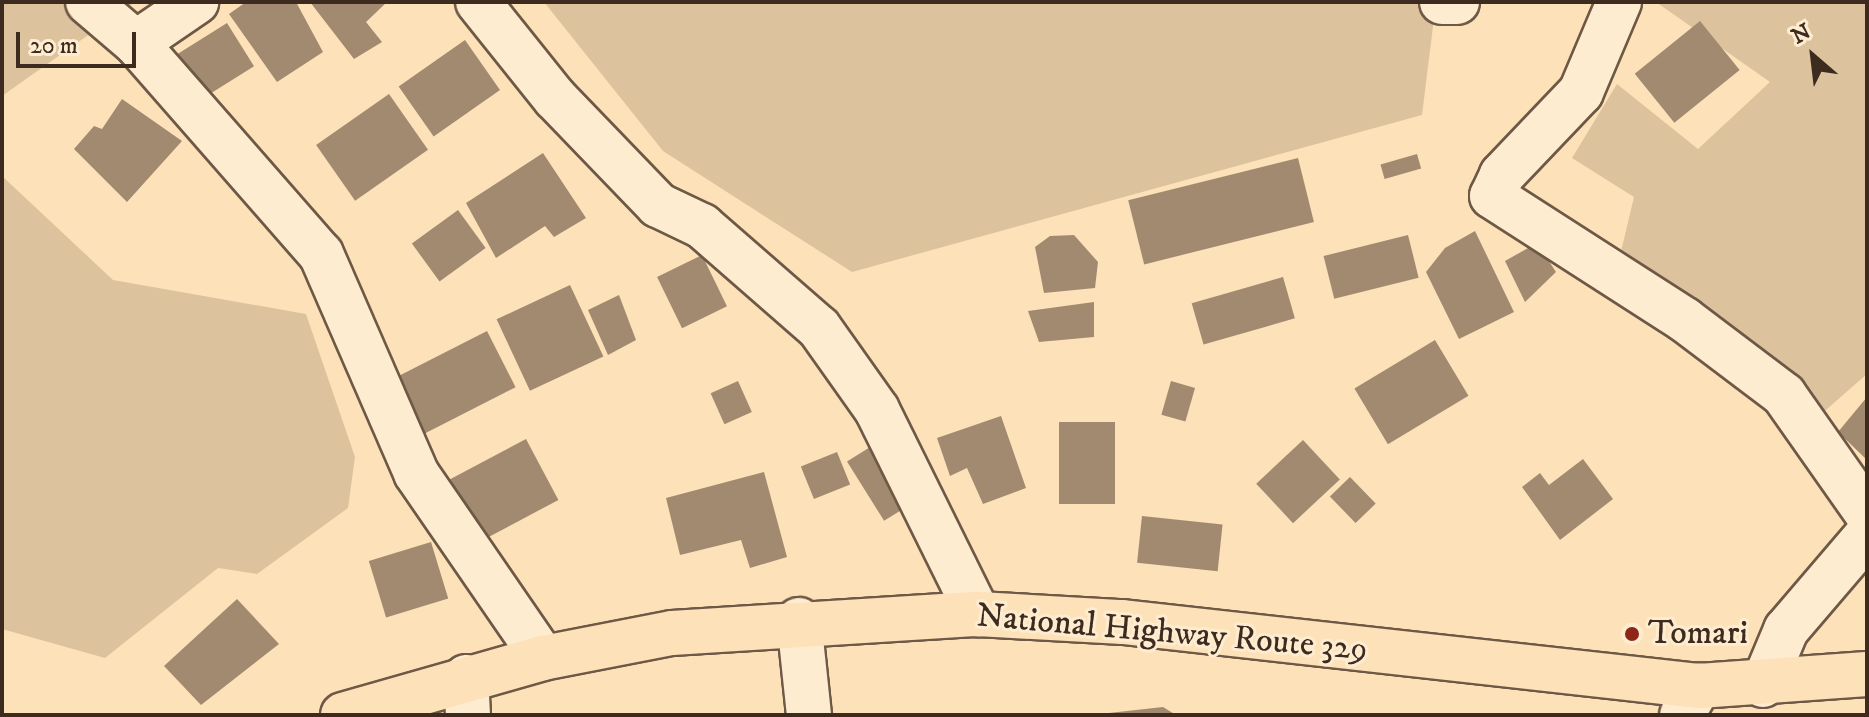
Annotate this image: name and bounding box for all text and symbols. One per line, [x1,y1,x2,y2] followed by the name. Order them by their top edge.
[20,16,140,66] scale bar
[1773,16,1853,96] north arrow
[1787,18,1816,51] text: N
[30,31,78,61] text: 20 m
[975,596,1369,670] street label: National Highway Route 329
[1648,614,1748,654] place label: Tomari
[1623,625,1641,643] marker: Tomari

